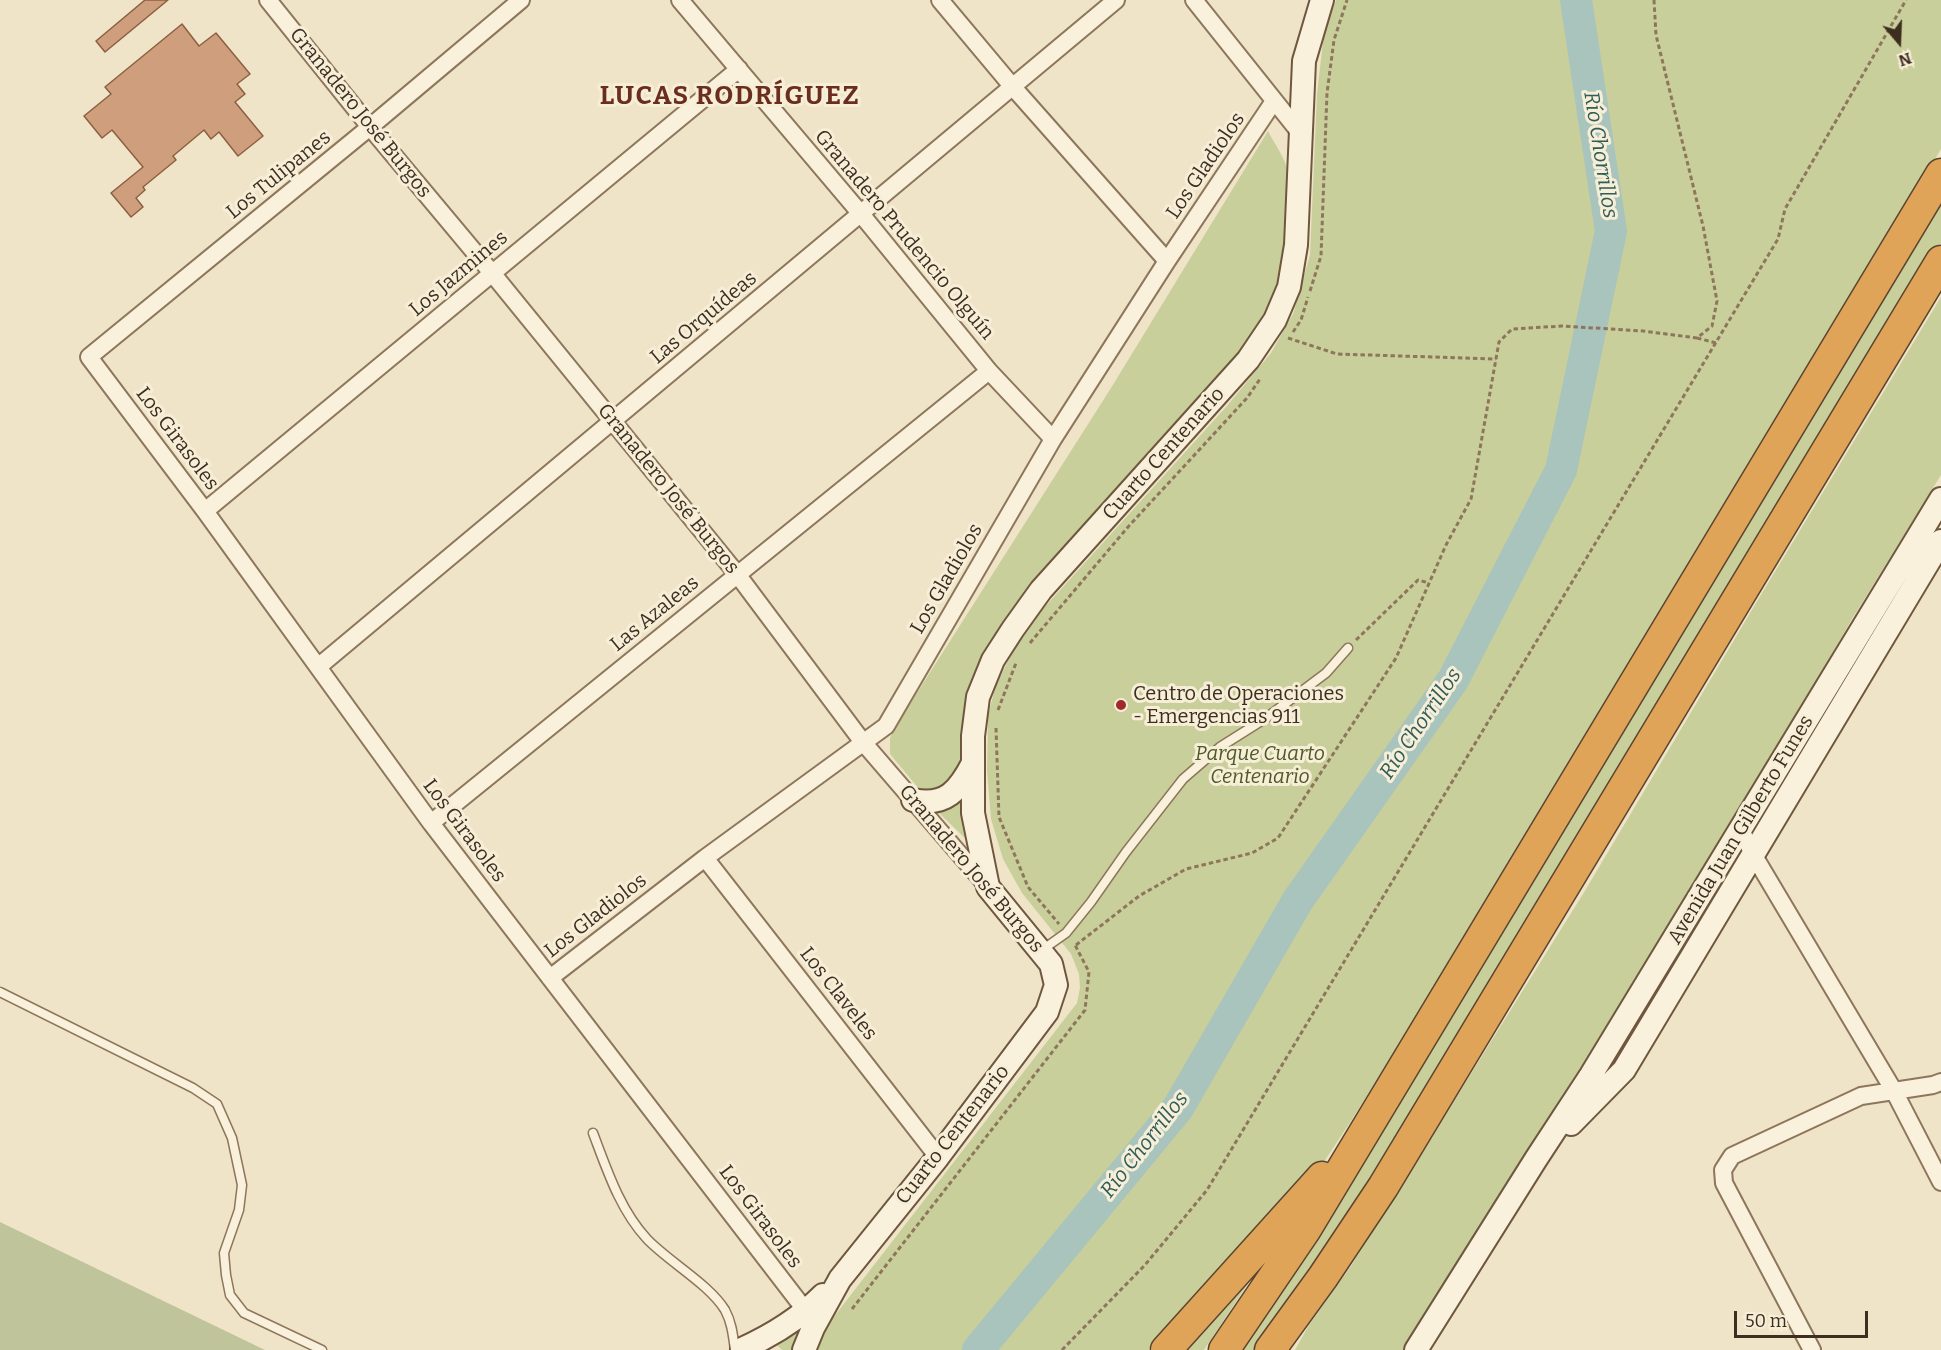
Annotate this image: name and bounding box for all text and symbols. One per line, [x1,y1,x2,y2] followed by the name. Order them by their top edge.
[1869,12,1929,72] north arrow
[284,23,436,203] street label: Granadero José Burgos
[1896,48,1914,70] text: N
[600,81,860,113] district label: LUCAS RODRÍGUEZ
[1578,90,1622,220] water label: Río Chorrillos
[1162,108,1250,224] street label: Los Gladiolos
[809,125,999,345] street label: Granadero Prudencio Olguín
[222,126,336,224] street label: Los Tulipanes
[405,226,513,322] street label: Los Jazmines
[646,267,762,369] street label: Las Orquídeas
[130,383,224,495] street label: Los Girasoles
[1098,383,1230,525] street label: Cuarto Centenario
[592,399,744,579] street label: Granadero José Burgos
[906,520,988,638] street label: Los Gladiolos
[606,571,704,657] street label: Las Azaleas
[1375,664,1467,784] water label: Río Chorrillos
[1133,682,1344,729] place label: Centro de Operaciones - Emergencias 911
[1114,698,1128,712] marker: Centro de Operaciones - Emergencias 911
[1663,711,1819,949] street label: Avenida Juan Gilberto Funes
[1195,742,1325,789] park label: Parque Cuarto Centenario
[417,775,511,887] street label: Los Girasoles
[894,780,1048,958] street label: Granadero José Burgos
[540,869,652,963] street label: Los Gladiolos
[794,943,882,1045] street label: Los Claveles
[891,1060,1015,1210] street label: Cuarto Centenario
[1096,1087,1194,1203] water label: Río Chorrillos
[713,1161,807,1273] street label: Los Girasoles
[1737,1299,1870,1337] scale bar
[1745,1310,1787,1332] text: 50 m

